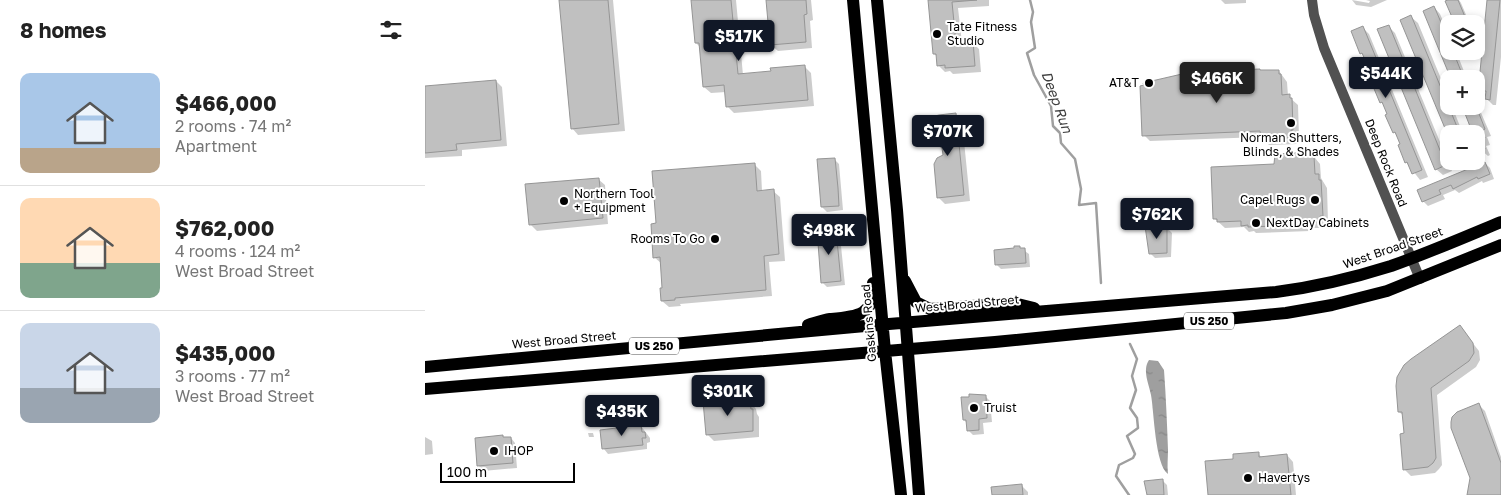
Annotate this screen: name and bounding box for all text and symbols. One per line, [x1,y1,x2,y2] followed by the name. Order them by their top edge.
[1440,15,1485,170] map controls
[1440,15,1485,60] button: layers
[377,16,405,44] icon: filters
[20,17,107,43] text: 8 homes
[947,19,1017,48] place label: Tate Fitness Studio
[704,20,774,62] pin: $517K
[714,26,764,46] text: $517K
[931,28,943,40] marker: Tate Fitness Studio
[1351,56,1421,99] pin: $544K
[1182,62,1252,104] pin: $466K
[1360,63,1412,83] text: $544K
[1191,68,1243,88] text: $466K
[1038,69,1077,136] water label: Deep Run
[1440,70,1485,115] button: +
[1109,75,1140,90] place label: AT&T
[1143,77,1155,89] marker: AT&T
[175,90,277,116] text: $466,000
[60,93,120,153] icon: home
[913,114,983,157] pin: $707K
[175,116,291,136] text: 2 rooms · 74 m²
[1285,117,1297,129] marker: Norman Shutters, Blinds, & Shades
[1362,117,1411,209] street label: Deep Rock Road
[923,121,973,141] text: $707K
[1440,125,1485,170] button: −
[1240,130,1342,159] place label: Norman Shutters, Blinds, & Shades
[175,136,257,156] text: Apartment
[574,186,654,215] place label: Northern Tool + Equipment
[1240,192,1305,207] place label: Capel Rugs
[1309,194,1321,206] marker: Capel Rugs
[558,195,570,207] marker: Northern Tool + Equipment
[1122,198,1192,240] pin: $762K
[1132,204,1182,224] text: $762K
[794,214,864,256] pin: $498K
[175,215,274,241] text: $762,000
[1266,215,1369,230] place label: NextDay Cabinets
[1250,217,1262,229] marker: NextDay Cabinets
[60,218,120,278] icon: home
[803,220,855,240] text: $498K
[1341,223,1445,272] street label: West Broad Street
[630,231,705,246] place label: Rooms To Go
[709,233,721,245] marker: Rooms To Go
[175,241,300,261] text: 4 rooms · 124 m²
[175,261,315,281] text: West Broad Street
[858,284,879,362] street label: Gaskins Road
[914,291,1020,316] street label: West Broad Street
[1184,312,1234,330] road number: US 250
[511,327,617,352] street label: West Broad Street
[629,338,679,354] road number: US 250
[175,340,276,366] text: $435,000
[60,343,120,403] icon: home
[175,366,290,386] text: 3 rooms · 77 m²
[693,374,763,417] pin: $301K
[703,381,753,401] text: $301K
[175,386,315,406] text: West Broad Street
[587,394,657,437] pin: $435K
[984,400,1017,415] place label: Truist
[596,401,648,421] text: $435K
[968,402,980,414] marker: Truist
[504,443,534,458] place label: IHOP
[488,445,500,457] marker: IHOP
[440,460,575,483] scale bar
[447,463,487,480] text: 100 m
[1258,470,1310,485] place label: Havertys
[1242,472,1254,484] marker: Havertys

